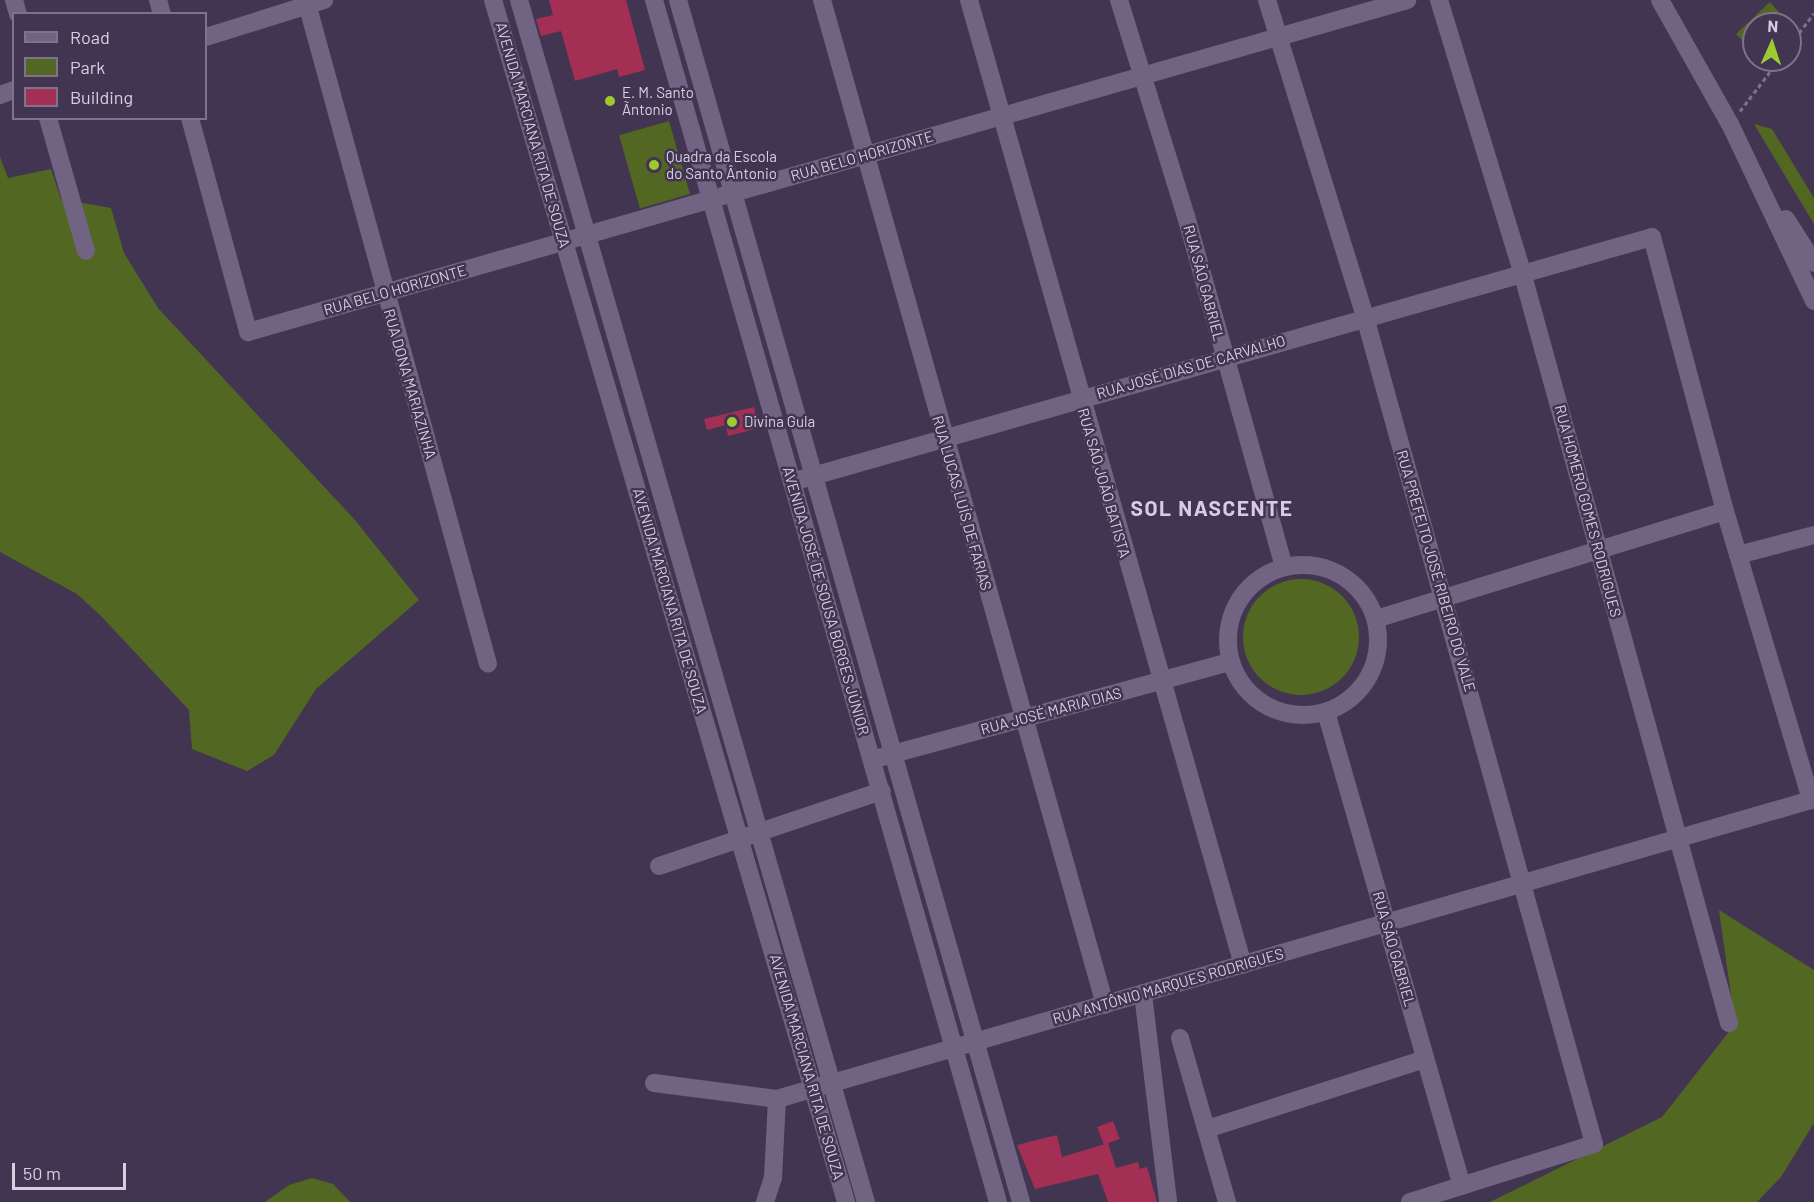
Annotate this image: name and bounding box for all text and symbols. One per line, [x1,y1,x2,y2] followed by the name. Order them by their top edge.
[12,12,207,120] legend
[1742,12,1802,72] north arrow
[1767,16,1779,35] text: N
[492,20,574,250] street label: AVENIDA MARCIANA RITA DE SOUZA
[70,26,110,48] text: Road
[70,56,105,78] text: Park
[622,83,694,118] place label: E. M. Santo Ãntonio
[70,86,133,108] text: Building
[603,94,617,108] marker: E. M. Santo Ãntonio
[789,127,935,185] street label: RUA BELO HORIZONTE
[666,147,777,182] place label: Quadra da Escola do Santo Ântonio
[647,158,661,172] marker: Quadra da Escola do Santo Ântonio
[1180,223,1228,343] street label: RUA SÃO GABRIEL
[322,261,468,319] street label: RUA BELO HORIZONTE
[380,307,440,461] street label: RUA DONA MARIAZINHA
[1094,331,1288,403] street label: RUA JOSÉ DIAS DE CARVALHO
[1551,403,1625,619] street label: RUA HOMERO GOMES RODRIGUES
[1074,406,1134,560] street label: RUA SÃO JOÃO BATISTA
[744,413,815,431] place label: Divina Gula
[928,414,996,592] street label: RUA LUCAS LUÍS DE FARIAS
[725,415,739,429] marker: Divina Gula
[1393,448,1479,694] street label: RUA PREFEITO JOSÉ RIBEIRO DO VALE
[779,465,873,737] street label: AVENIDA JOSÉ DE SOUSA BORGES JÚNIOR
[629,486,711,716] street label: AVENIDA MARCIANA RITA DE SOUZA
[1131,495,1293,521] district label: SOL NASCENTE
[979,684,1123,738] street label: RUA JOSÉ MARIA DIAS
[1369,889,1419,1009] street label: RUA SÃO GABRIEL
[1050,944,1286,1028] street label: RUA ANTÔNIO MARQUES RODRIGUES
[766,952,848,1182] street label: AVENIDA MARCIANA RITA DE SOUZA
[15,1151,129,1189] scale bar
[23,1162,61,1184] text: 50 m

